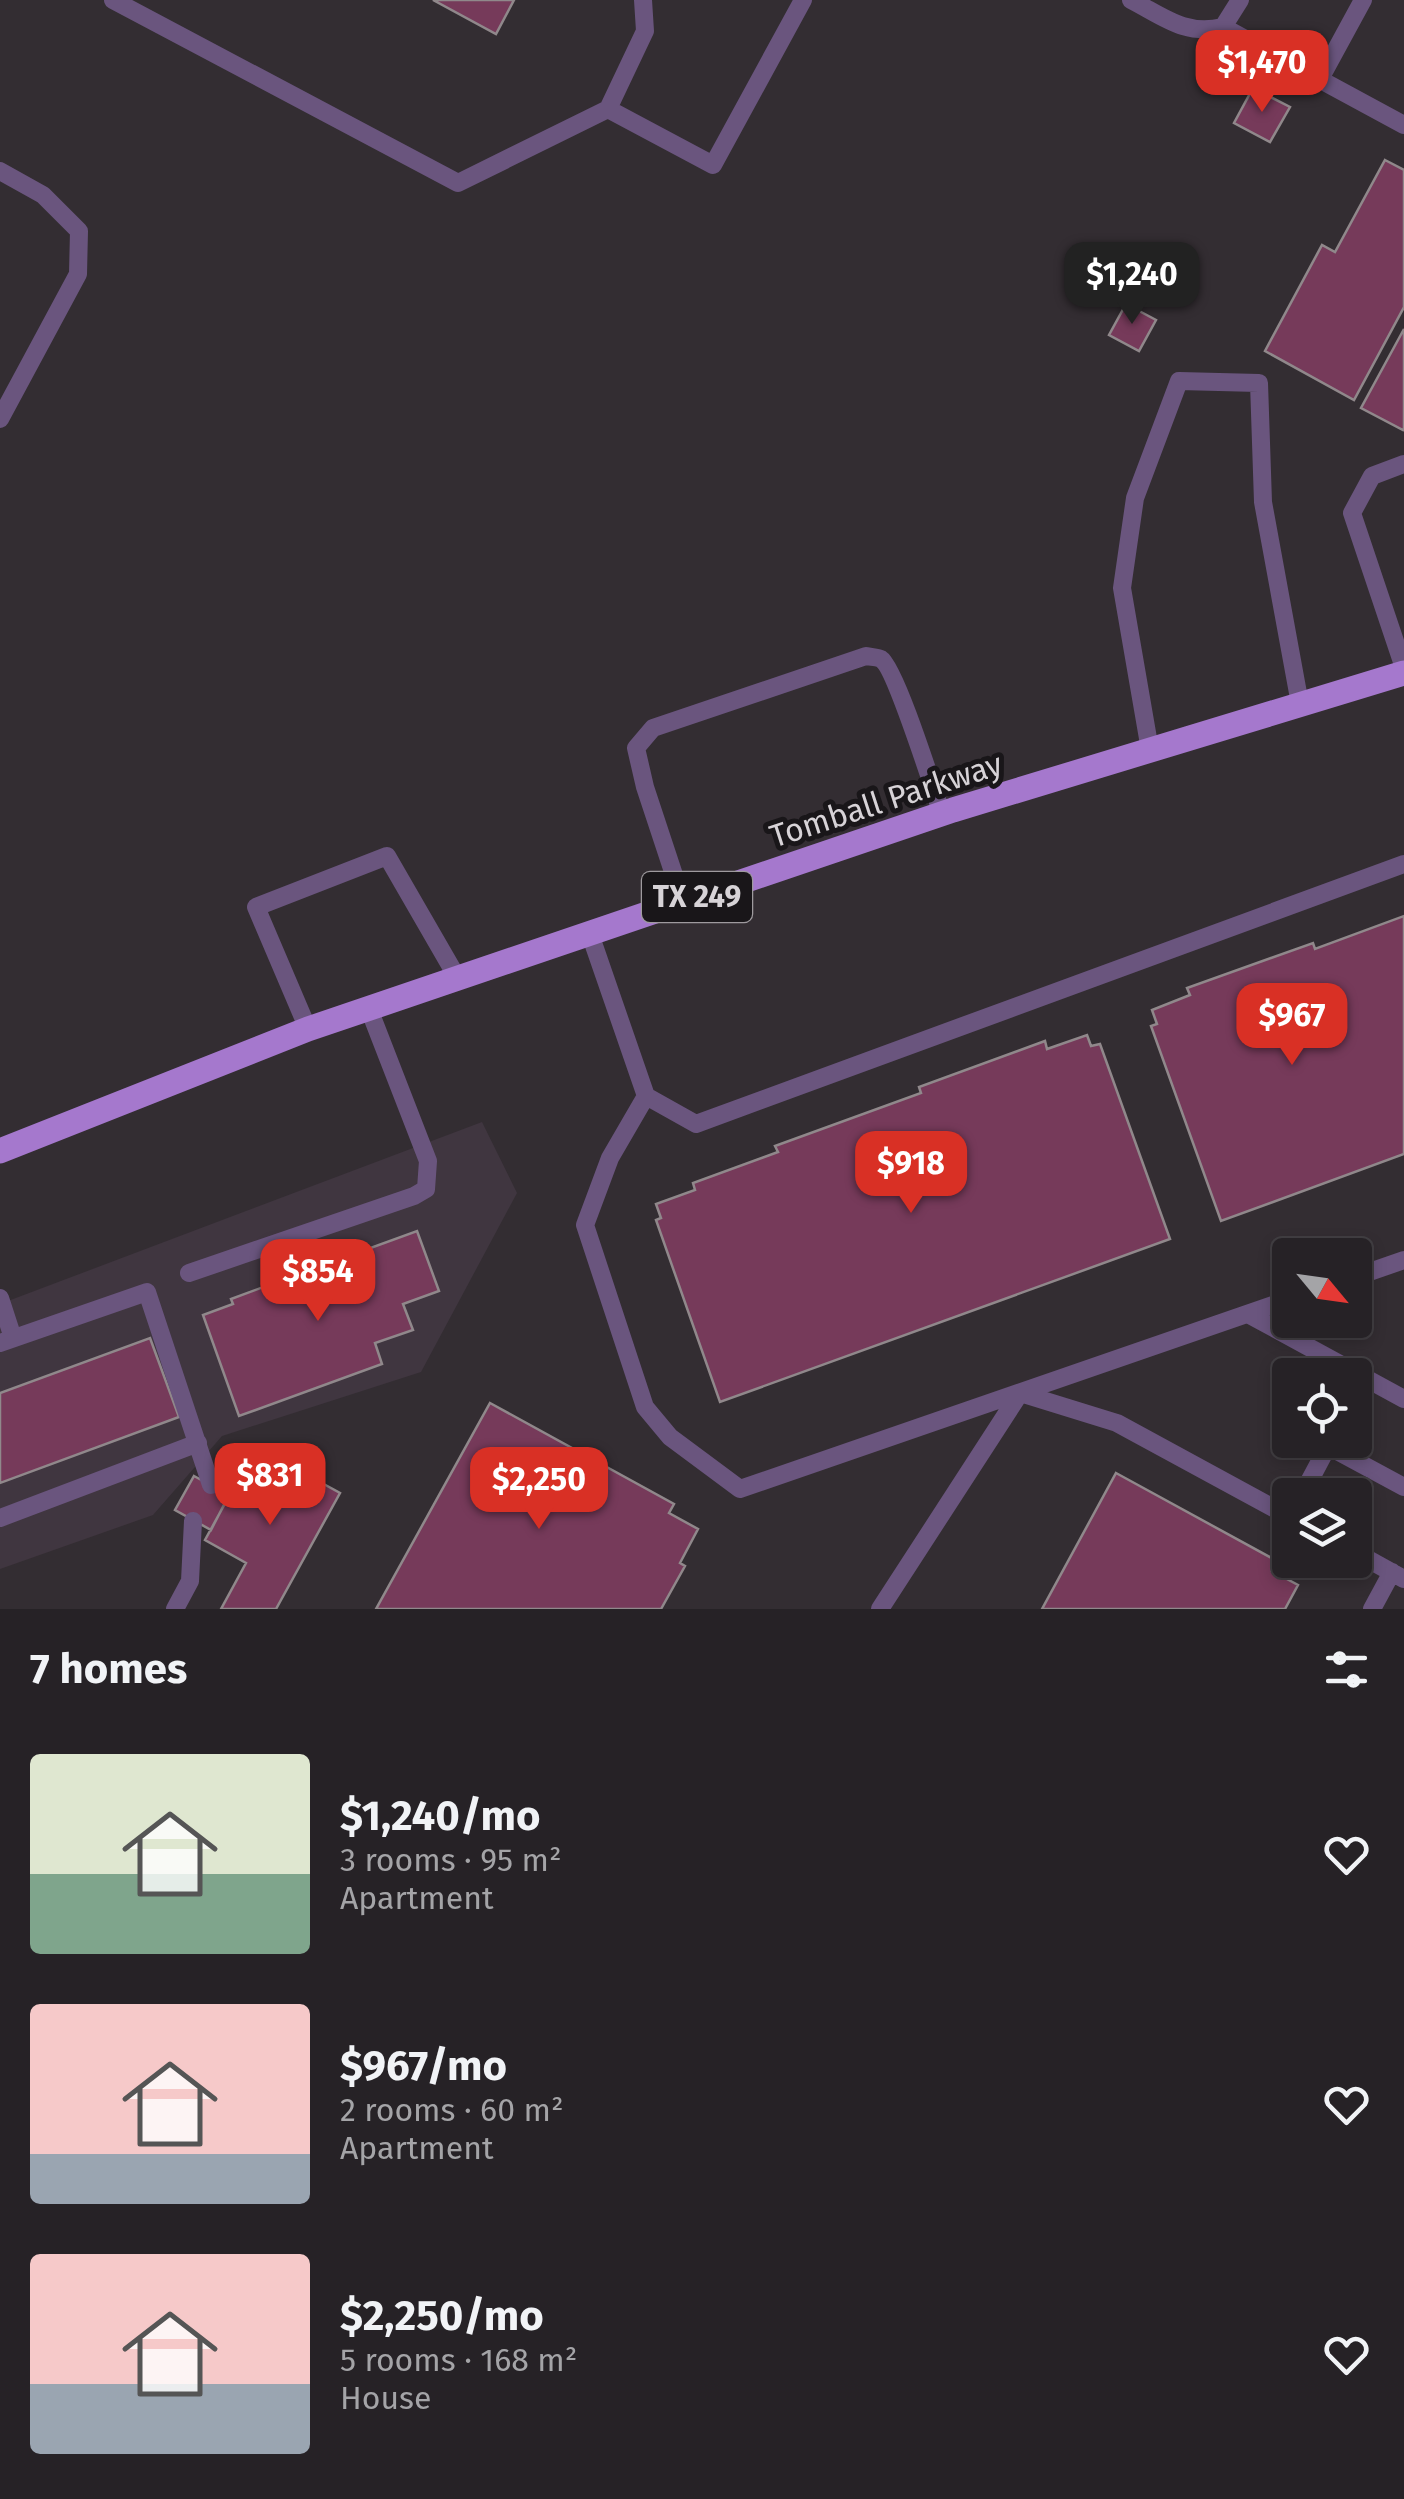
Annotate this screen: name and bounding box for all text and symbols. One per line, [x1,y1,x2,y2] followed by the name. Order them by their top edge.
[1181,30,1343,115] pin: $1,470
[1218,43,1306,81] text: $1,470
[1051,242,1213,327] pin: $1,240
[1086,255,1178,293] text: $1,240
[765,744,1007,855] street label: Tomball Parkway
[642,872,752,922] road number: TX 249
[1233,983,1351,1068] pin: $967
[1258,996,1326,1034] text: $967
[852,1131,970,1216] pin: $918
[877,1144,945,1182] text: $918
[1272,1238,1372,1338] north arrow
[1272,1238,1372,1578] map controls
[259,1239,377,1324] pin: $854
[282,1252,354,1290] text: $854
[1272,1358,1372,1458] button: locate
[211,1443,329,1528] pin: $831
[458,1447,620,1532] pin: $2,250
[237,1456,303,1494] text: $831
[492,1460,586,1498] text: $2,250
[1272,1478,1372,1578] button: layers
[1319,1642,1374,1697] icon: filters
[30,1644,187,1694] text: 7 homes
[340,1791,541,1841] text: $1,240/mo
[110,1794,230,1914] icon: home
[1319,1827,1374,1882] icon: heart
[340,1841,562,1879] text: 3 rooms · 95 m²
[340,1879,494,1917] text: Apartment
[340,2041,507,2091] text: $967/mo
[110,2044,230,2164] icon: home
[1319,2077,1374,2132] icon: heart
[340,2091,564,2129] text: 2 rooms · 60 m²
[340,2129,494,2167] text: Apartment
[340,2291,544,2341] text: $2,250/mo
[110,2294,230,2414] icon: home
[1319,2327,1374,2382] icon: heart
[340,2341,577,2379] text: 5 rooms · 168 m²
[340,2379,431,2417] text: House

